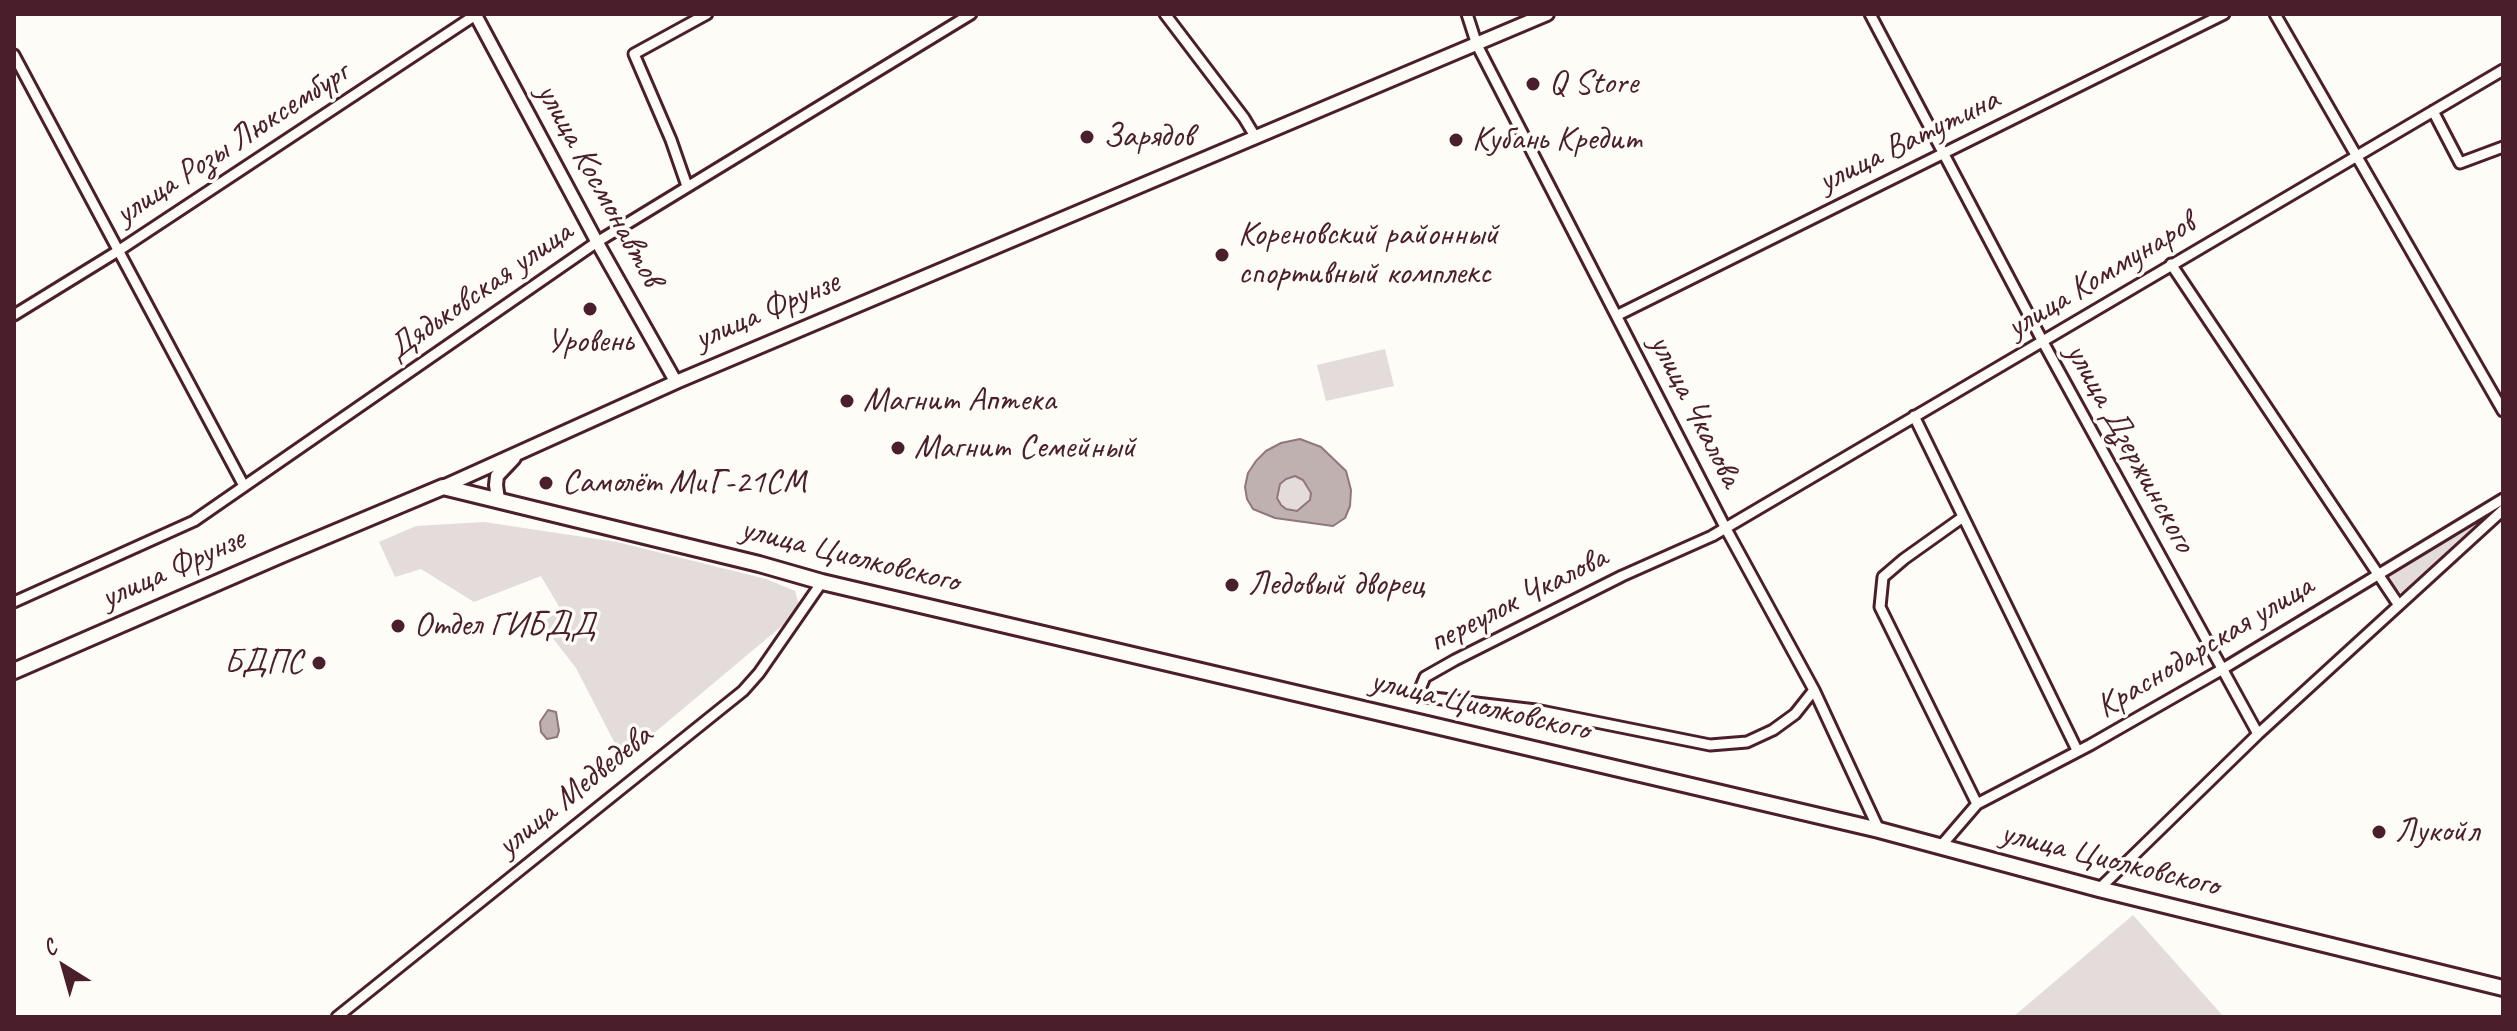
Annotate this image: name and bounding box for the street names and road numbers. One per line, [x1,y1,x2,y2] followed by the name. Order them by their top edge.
[108,53,356,235] street label: улица Розы Люксембург
[526,76,672,294] street label: улица Космонавтов
[1812,80,2006,202] street label: улица Ватутина
[1999,204,2203,348] street label: улица Коммунаров
[380,212,580,370] street label: Дядьковская улица
[688,262,846,360] street label: улица Фрунзе
[1639,328,1751,494] street label: улица Чкалова
[2056,336,2204,560] street label: улица Дзержинского
[737,509,963,603] street label: улица Циолковского
[95,519,251,619] street label: улица Фрунзе
[1422,538,1614,662] street label: переулок Чкалова
[2089,566,2321,728] street label: Краснодарская улица
[1366,661,1594,751] street label: улица Циолковского
[489,716,661,866] street label: улица Медведева
[1997,813,2223,907] street label: улица Циолковского

